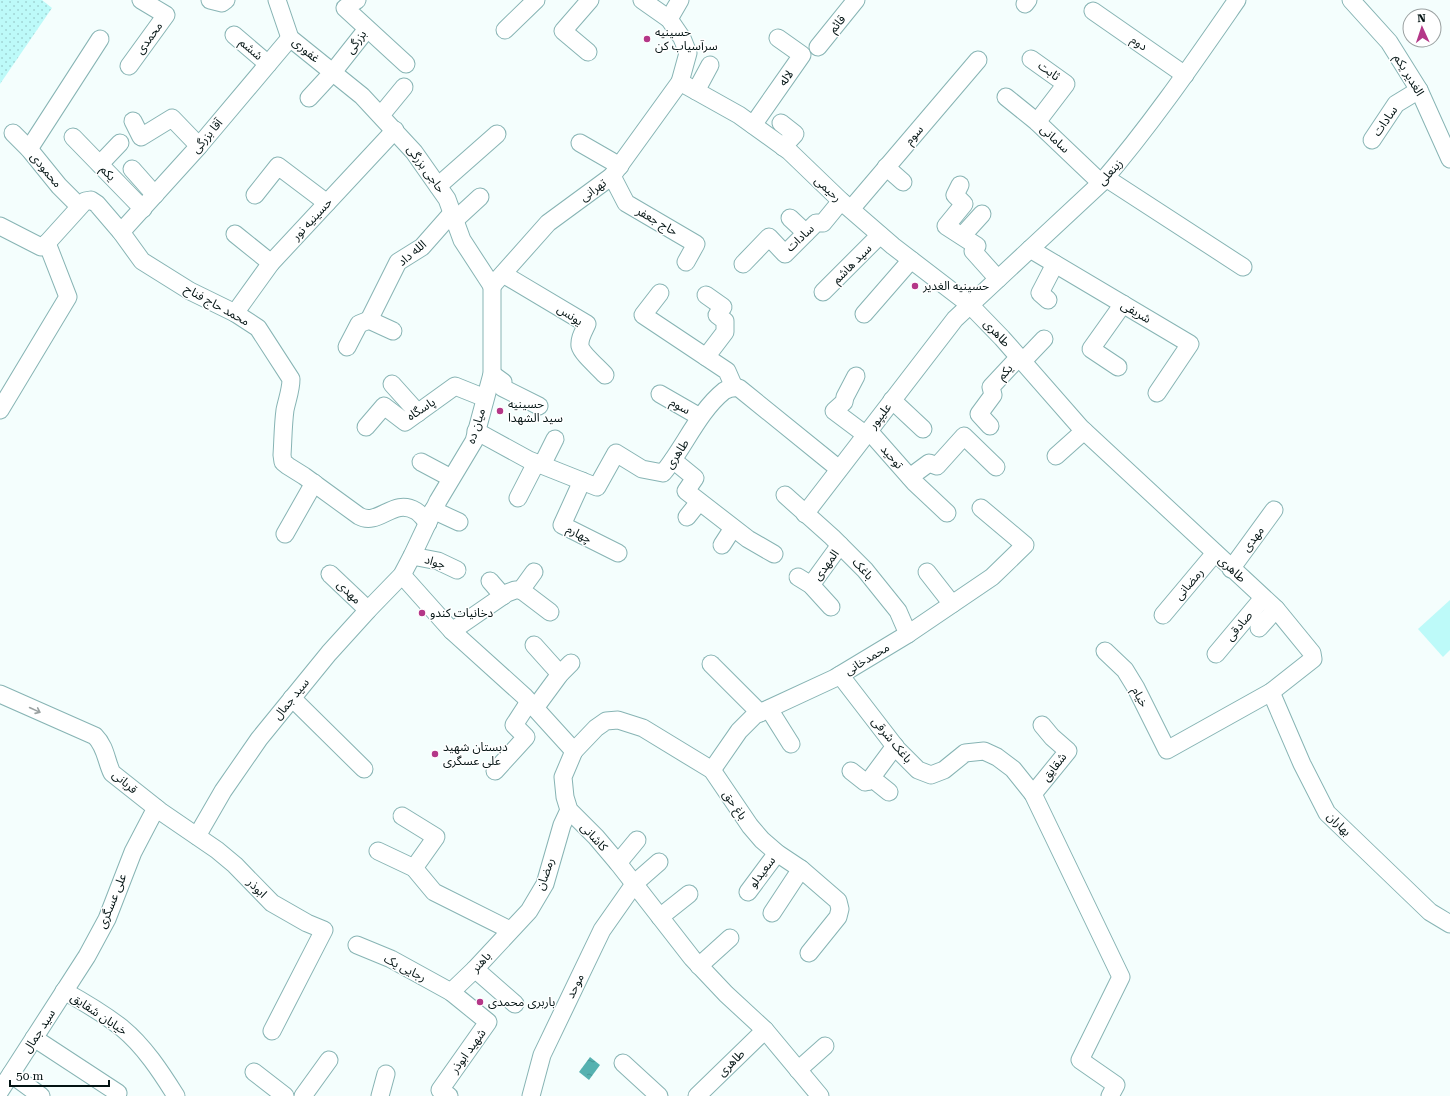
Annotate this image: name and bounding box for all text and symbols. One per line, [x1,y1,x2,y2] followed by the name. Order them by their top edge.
[1402,8,1442,48] north arrow
[826,12,850,37] street label: قائم
[1417,12,1427,25] text: N
[133,19,165,57] street label: محمدی
[655,25,718,53] place label: حسینیه سرآسیاب کن
[343,27,369,57] street label: بزرگی
[1127,32,1150,55] street label: دوم
[642,34,652,44] marker: حسینیه سرآسیاب کن
[235,35,266,64] street label: ششم
[290,35,322,65] street label: غفوری
[1389,51,1427,100] street label: الغدیر یکم
[1035,58,1063,84] street label: ثابت
[776,67,796,89] street label: لاله
[1370,103,1400,139] street label: سادات
[189,116,226,156] street label: آقا بزرگی
[1038,122,1072,156] street label: سامانی
[902,123,928,149] street label: سوم
[404,143,448,195] street label: حاجی بزرگی
[27,150,65,190] street label: محمودی
[1095,156,1125,188] street label: زینعلی
[96,162,119,185] street label: یکم
[812,173,844,205] street label: رحیمی
[577,176,609,204] street label: تهرانی
[288,195,335,244] street label: حسینیه نور
[632,203,680,240] street label: حاج جعفر
[783,221,817,255] street label: سادات
[395,237,429,269] street label: الله داد
[829,241,876,288] street label: سید هاشم
[922,279,989,293] place label: حسینیه الغدیر
[181,281,252,330] street label: محمد حاج فناح
[910,281,920,291] marker: حسینیه الغدیر
[1119,298,1153,326] street label: شریفی
[555,302,585,329] street label: یونس
[981,316,1013,350] street label: طاهری
[994,361,1017,384] street label: یکم
[404,395,438,424] street label: پاسگاه
[667,395,693,419] street label: سوم
[508,397,563,425] place label: حسینیه سید الشهدا
[865,400,895,433] street label: علیپور
[495,406,505,416] marker: حسینیه سید الشهدا
[464,407,488,445] street label: میان ده
[662,437,692,471] street label: طاهری
[878,442,907,472] street label: توحید
[563,522,594,548] street label: چهارم
[1239,524,1267,554] street label: مهدی
[810,547,842,583] street label: المهدی
[423,552,447,572] street label: جواد
[1215,553,1249,585] street label: طاهری
[850,555,876,583] street label: باغک
[1172,565,1206,603] street label: رمضانی
[334,577,364,607] street label: مهدی
[430,606,494,620] place label: دخانیات کندو
[417,608,427,618] marker: دخانیات کندو
[1223,608,1255,644] street label: صادقی
[842,640,892,678] street label: محمدخانی
[270,676,312,723] street label: سید جمال
[1127,685,1151,710] street label: خیام
[29,707,41,714] one-way arrow
[869,714,915,766] street label: باغک شرقی
[443,740,508,768] place label: دبستان شهید علی عسگری
[430,749,440,759] marker: دبستان شهید علی عسگری
[1039,750,1070,785] street label: شقایق
[110,767,140,797] street label: قربانی
[718,788,750,824] street label: باغ حق
[1324,809,1354,839] street label: بهاران
[577,820,611,855] street label: کاشانی
[746,854,778,890] street label: سعیدلو
[533,856,557,892] street label: رمضان
[95,872,129,930] street label: علی عسگری
[244,875,270,901] street label: ابوذر
[468,949,494,976] street label: باهنر
[382,951,428,985] street label: رجایی یک
[563,972,587,1000] street label: موحد
[68,990,130,1039] street label: خیابان شقایق
[488,995,555,1009] place label: باربری محمدی
[475,997,485,1007] marker: باربری محمدی
[20,1007,58,1055] street label: سید جمال
[447,1026,489,1077] street label: شهید ابوذر
[714,1047,748,1079] street label: طاهری
[10,1062,109,1088] scale bar
[16,1069,43,1083] text: 50 m

